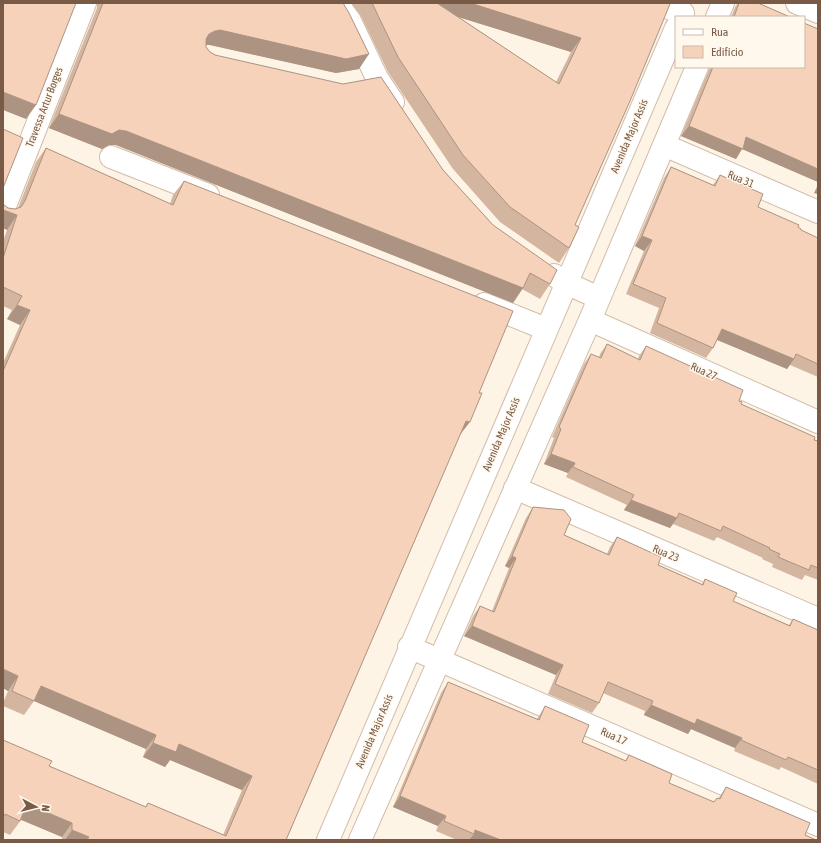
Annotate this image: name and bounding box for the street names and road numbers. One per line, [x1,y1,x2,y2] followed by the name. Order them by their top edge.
[23,65,65,149] street label: Travessa Artur Borges
[608,97,650,175] street label: Avenida Major Assis
[726,168,756,190] street label: Rua 31
[689,360,719,382] street label: Rua 27
[480,395,522,473] street label: Avenida Major Assis
[651,542,681,564] street label: Rua 23
[353,692,395,770] street label: Avenida Major Assis
[599,725,629,747] street label: Rua 17

